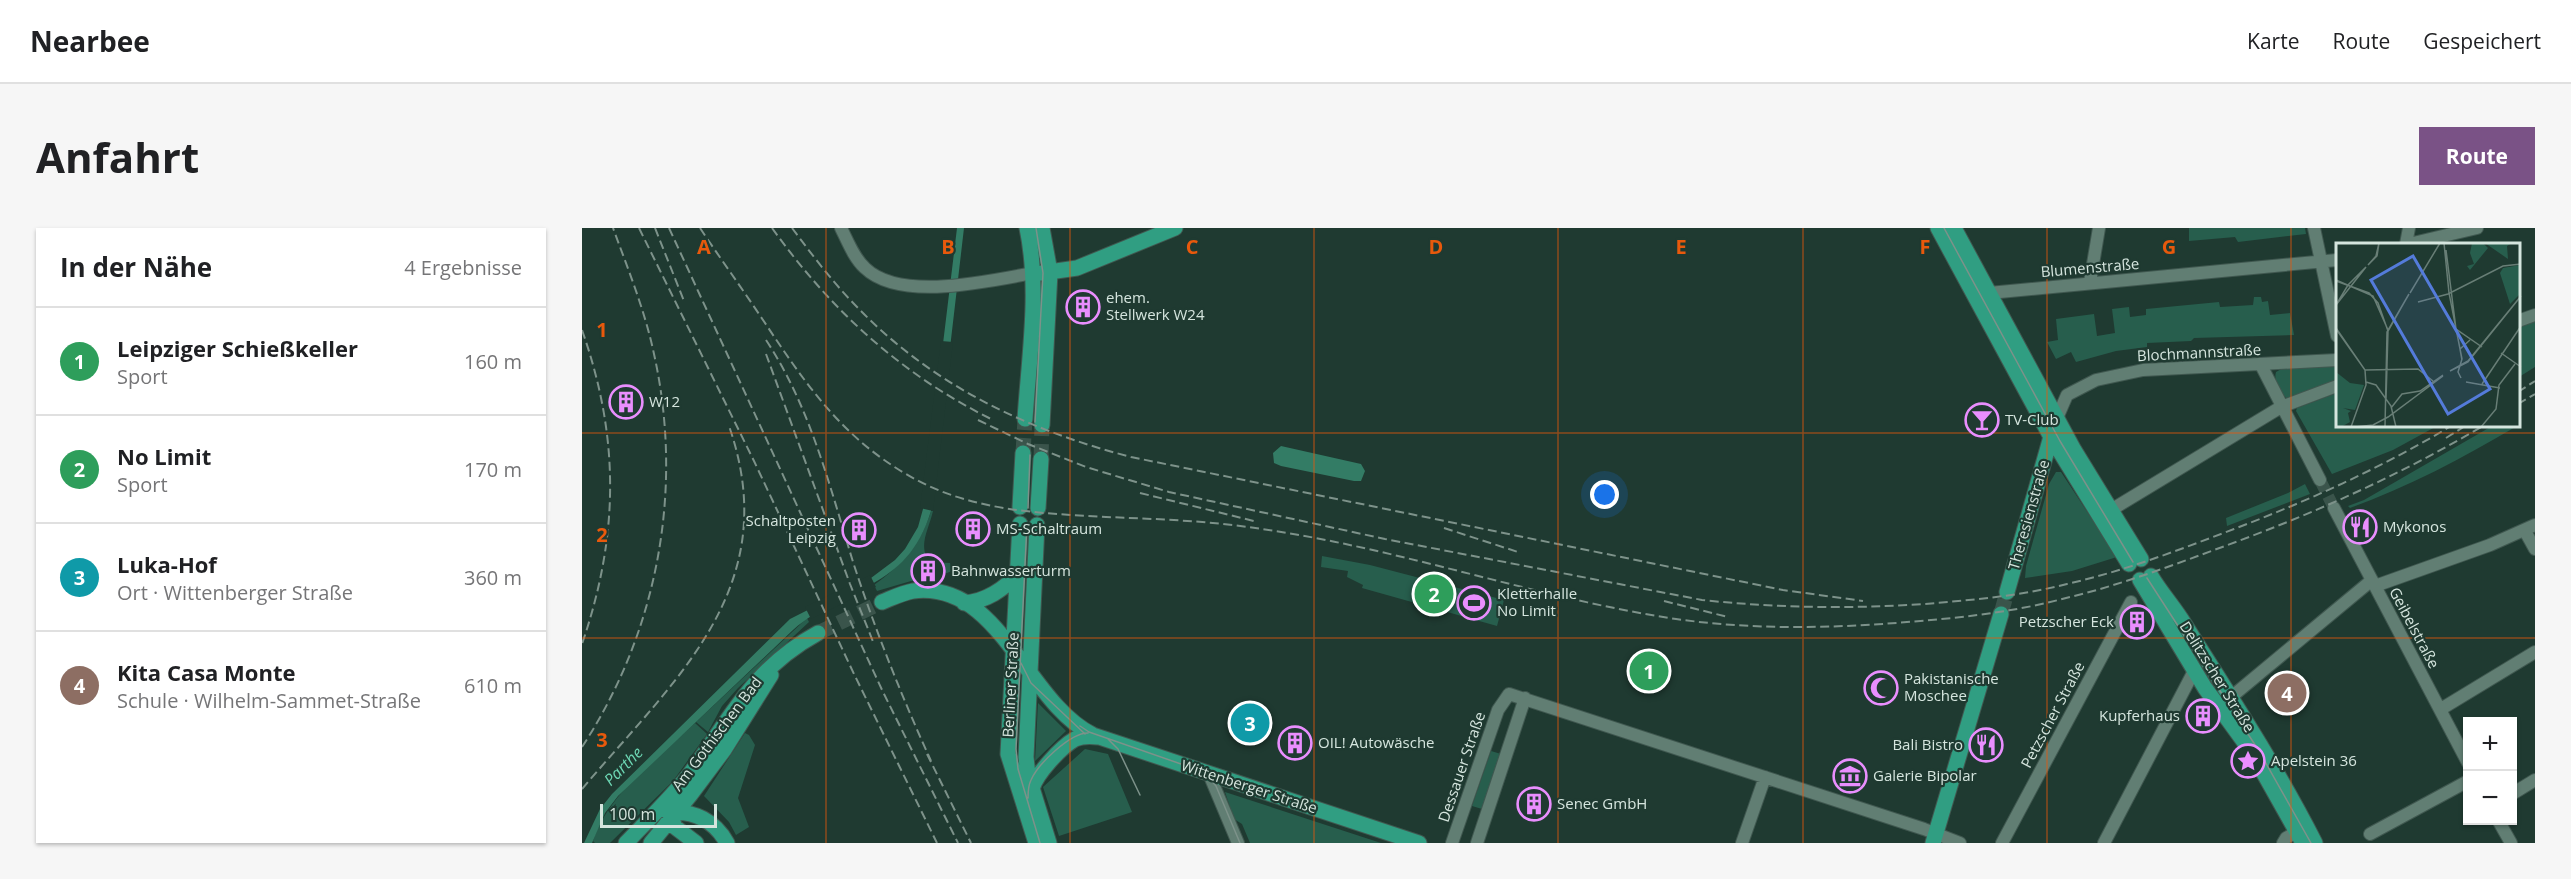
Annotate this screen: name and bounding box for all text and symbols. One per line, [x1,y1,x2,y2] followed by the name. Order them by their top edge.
[30,22,150,60] text: Nearbee
[2247,27,2299,55] text: Karte
[2332,27,2390,55] text: Route
[2423,27,2541,55] text: Gespeichert
[2419,127,2535,185] button: Route
[36,128,199,185] text: Anfahrt
[697,233,711,260] text: A
[941,233,955,260] text: B
[1186,233,1199,260] text: C
[1429,233,1443,260] text: D
[1675,233,1687,260] text: E
[1920,233,1930,260] text: F
[2162,233,2176,260] text: G
[2336,243,2520,428] inset map
[60,249,212,285] text: In der Nähe
[2040,253,2140,281] street label: Blumenstraße
[404,254,522,281] text: 4 Ergebnisse
[1106,287,1205,324] place label: ehem. Stellwerk W24
[1065,289,1101,325] building icon: ehem. Stellwerk W24
[596,316,608,343] text: 1
[117,333,358,363] text: Leipziger Schießkeller
[2136,339,2262,365] street label: Blochmannstraße
[74,348,85,375] text: 1
[464,348,522,375] text: 160 m
[117,363,168,390] text: Sport
[608,384,644,420] building icon: W12
[649,391,680,411] place label: W12
[1964,402,2000,438] bar icon: TV-Club
[2005,409,2059,429] place label: TV-Club
[117,441,211,471] text: No Limit
[74,456,85,483] text: 2
[464,456,522,483] text: 170 m
[2003,457,2053,572] street label: Theresienstraße
[117,471,168,498] text: Sport
[1590,480,1619,509] your location
[2342,509,2378,545] restaurant icon: Mykonos
[746,510,836,547] place label: Schaltposten Leipzig
[955,511,991,547] building icon: MS-Schaltraum
[841,512,877,548] building icon: Schaltposten Leipzig
[2383,516,2446,536] place label: Mykonos
[996,518,1102,538] place label: MS-Schaltraum
[596,521,608,548] text: 2
[117,549,217,579] text: Luka-Hof
[910,553,946,589] building icon: Bahnwasserturm
[951,560,1071,580] place label: Bahnwasserturm
[74,564,85,591] text: 3
[464,564,522,591] text: 360 m
[1414,572,1454,616] pin: 2
[117,579,353,606] text: Ort · Wittenberger Straße
[1497,583,1577,620] place label: Kletterhalle No Limit
[2385,583,2445,672] street label: Geibelstraße
[1456,585,1492,621] sports icon: Kletterhalle No Limit
[2119,604,2155,640] building icon: Petzscher Eck
[2019,611,2114,631] place label: Petzscher Eck
[2176,617,2260,736] street label: Delitzscher Straße
[997,632,1023,738] street label: Berliner Straße
[1630,648,1668,694] pin: 1
[117,657,296,687] text: Kita Casa Monte
[2016,658,2089,771] street label: Petzscher Straße
[1904,668,1999,705] place label: Pakistanische Moschee
[1863,670,1899,706] mosque icon: Pakistanische Moschee
[2268,670,2306,716] pin: 4
[74,672,85,699] text: 4
[464,672,522,699] text: 610 m
[667,672,766,794] street label: Am Gothischen Bad
[117,687,421,714] text: Schule · Wilhelm-Sammet-Straße
[2185,698,2221,734] building icon: Kupferhaus
[1230,700,1270,746] pin: 3
[2099,705,2180,725] place label: Kupferhaus
[1433,709,1489,824] street label: Dessauer Straße
[2463,717,2517,825] map controls
[2463,717,2517,771] button: +
[1277,725,1313,761] building icon: OIL! Autowäsche
[596,726,608,753] text: 3
[1968,727,2004,763] restaurant icon: Bali Bistro
[1318,732,1435,752] place label: OIL! Autowäsche
[1892,734,1963,754] place label: Bali Bistro
[599,742,647,790] water label: Parthe
[2230,743,2266,779] place icon: Apelstein 36
[2271,750,2357,770] place label: Apelstein 36
[1179,755,1320,818] street label: Wittenberger Straße
[1832,758,1868,794] museum icon: Galerie Bipolar
[1873,765,1977,785] place label: Galerie Bipolar
[2463,771,2517,825] button: −
[1516,786,1552,822] building icon: Senec GmbH
[1557,793,1647,813] place label: Senec GmbH
[600,801,717,828] scale bar
[609,803,655,825] text: 100 m

